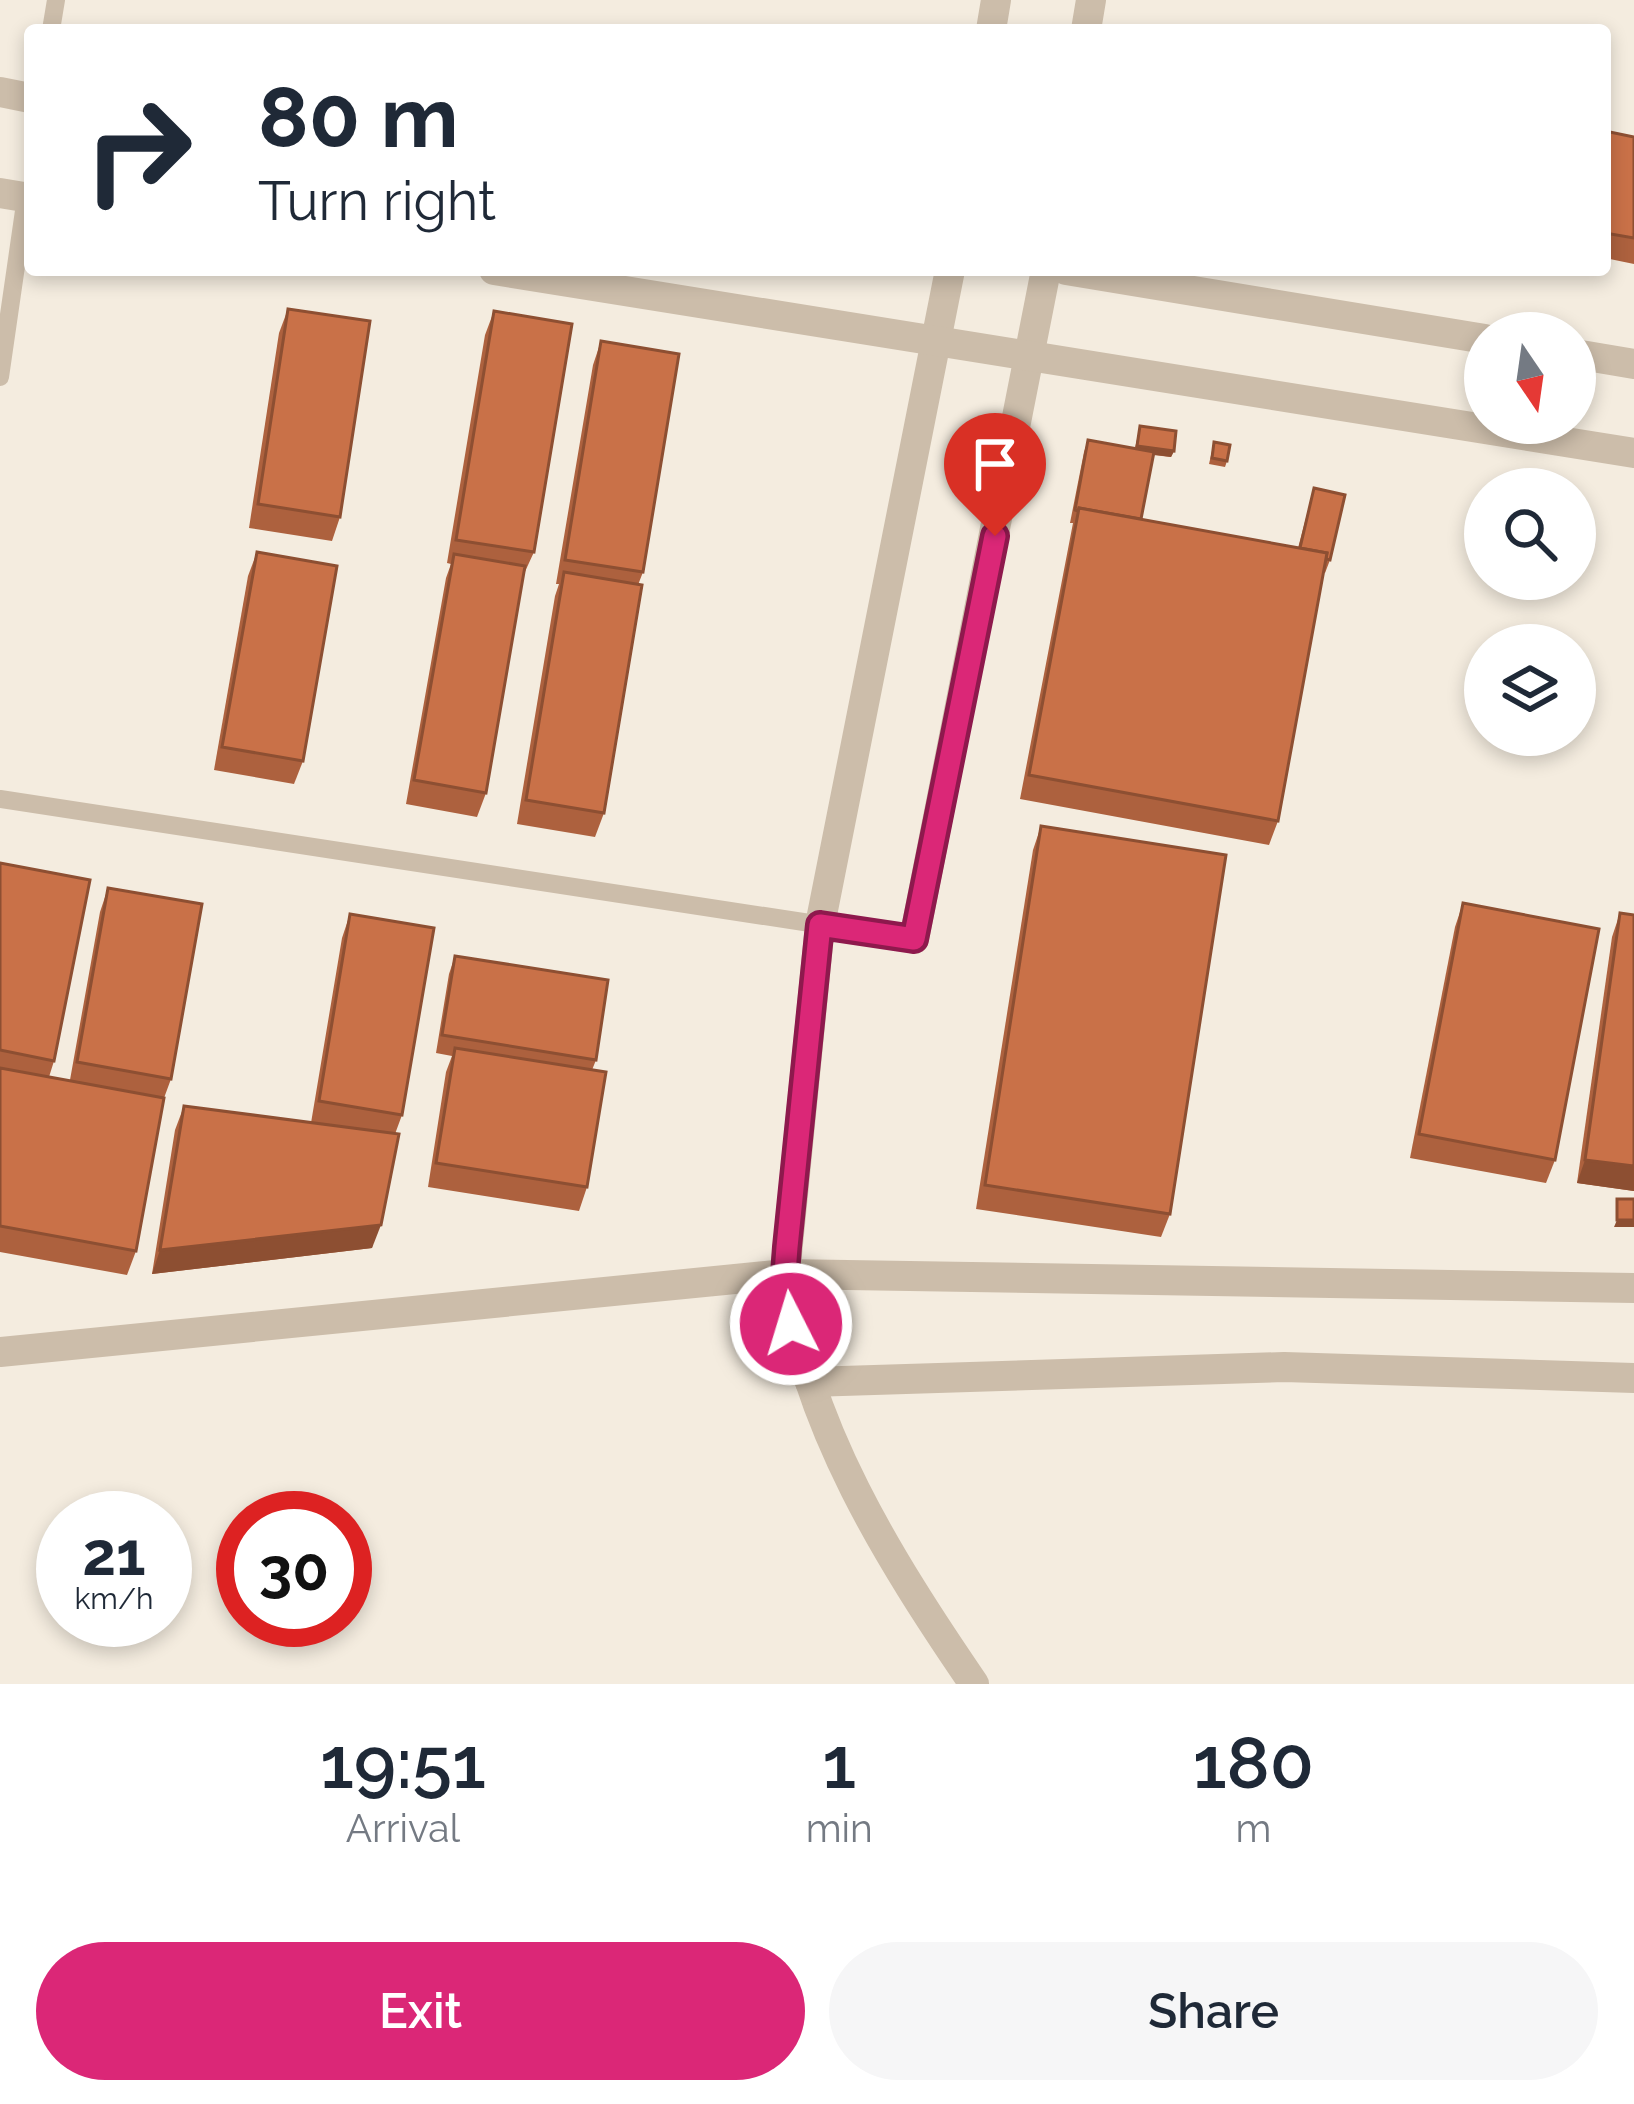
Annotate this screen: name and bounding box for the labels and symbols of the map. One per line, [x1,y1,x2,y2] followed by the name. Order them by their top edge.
[1464,312,1596,444] north arrow
[944,413,1046,536] pin
[728,1261,854,1387] position arrow
[216,1491,372,1647] speed limit sign: 30

